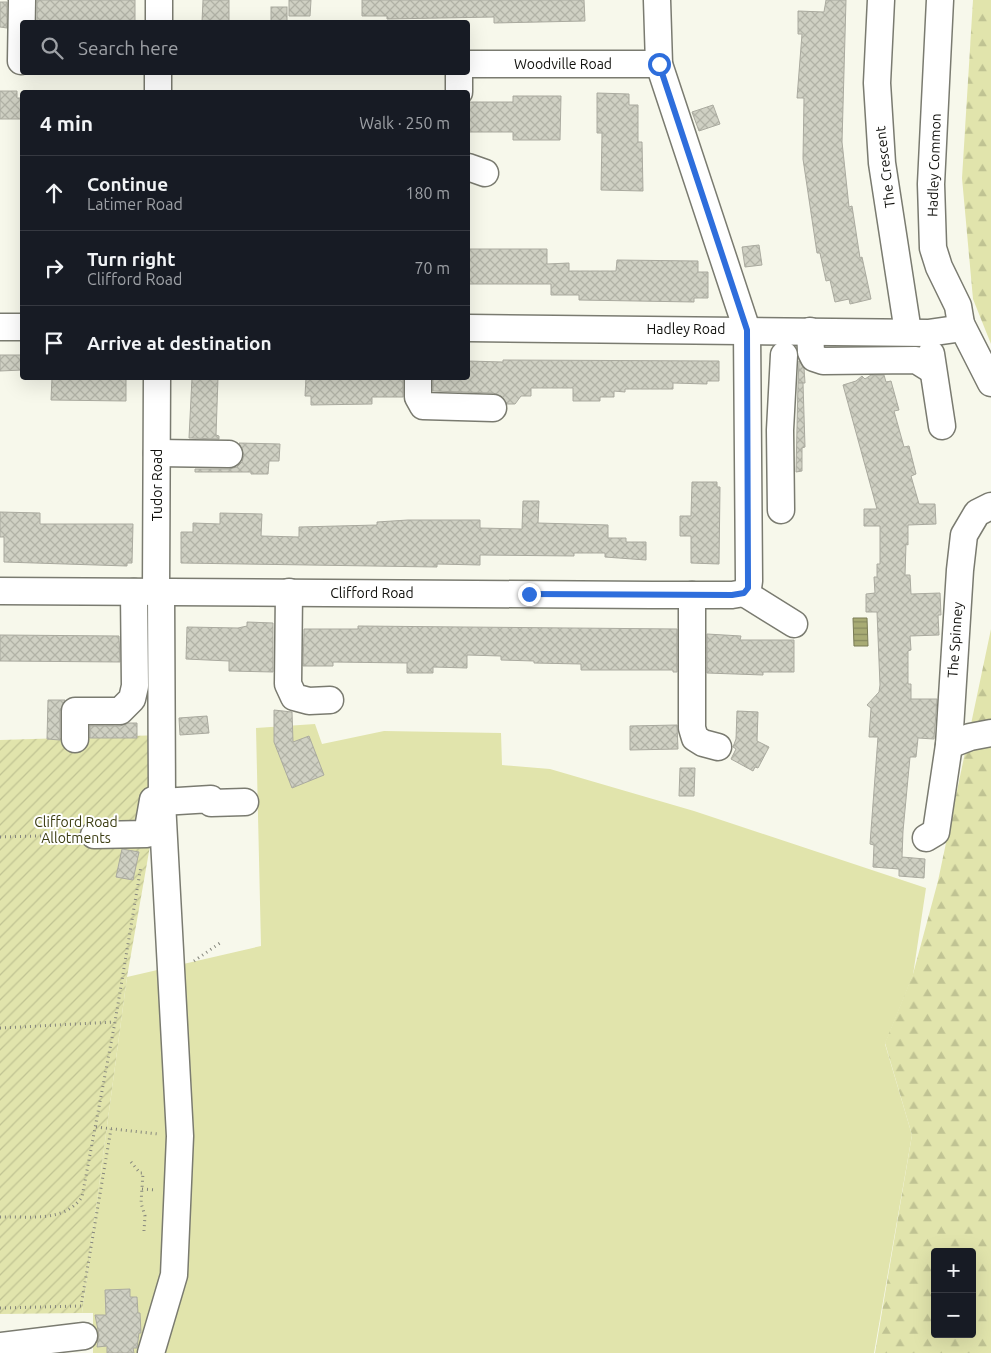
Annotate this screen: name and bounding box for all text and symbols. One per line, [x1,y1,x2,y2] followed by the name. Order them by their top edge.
[20,20,470,75] search box
[38,34,66,62] icon: search
[78,37,178,59] text: Search here
[648,53,671,76] route start
[514,56,612,72] street label: Woodville Road
[40,111,93,135] text: 4 min
[924,113,944,217] street label: Hadley Common
[359,114,450,132] text: Walk · 250 m
[872,125,898,209] street label: The Crescent
[87,173,168,195] text: Continue
[40,179,68,207] icon: ahead
[405,184,450,202] text: 180 m
[87,195,183,213] text: Latimer Road
[87,248,175,270] text: Turn right
[40,254,68,282] icon: right
[414,259,450,277] text: 70 m
[87,270,182,288] text: Clifford Road
[647,321,725,337] street label: Hadley Road
[40,329,68,357] icon: arrive
[87,332,272,354] text: Arrive at destination
[149,449,165,521] street label: Tudor Road
[518,583,541,606] route end
[330,585,414,601] street label: Clifford Road
[944,601,966,679] street label: The Spinney
[34,814,118,846] park label: Clifford Road Allotments
[931,1248,976,1338] map controls
[931,1248,976,1293] button: +
[931,1293,976,1338] button: −

